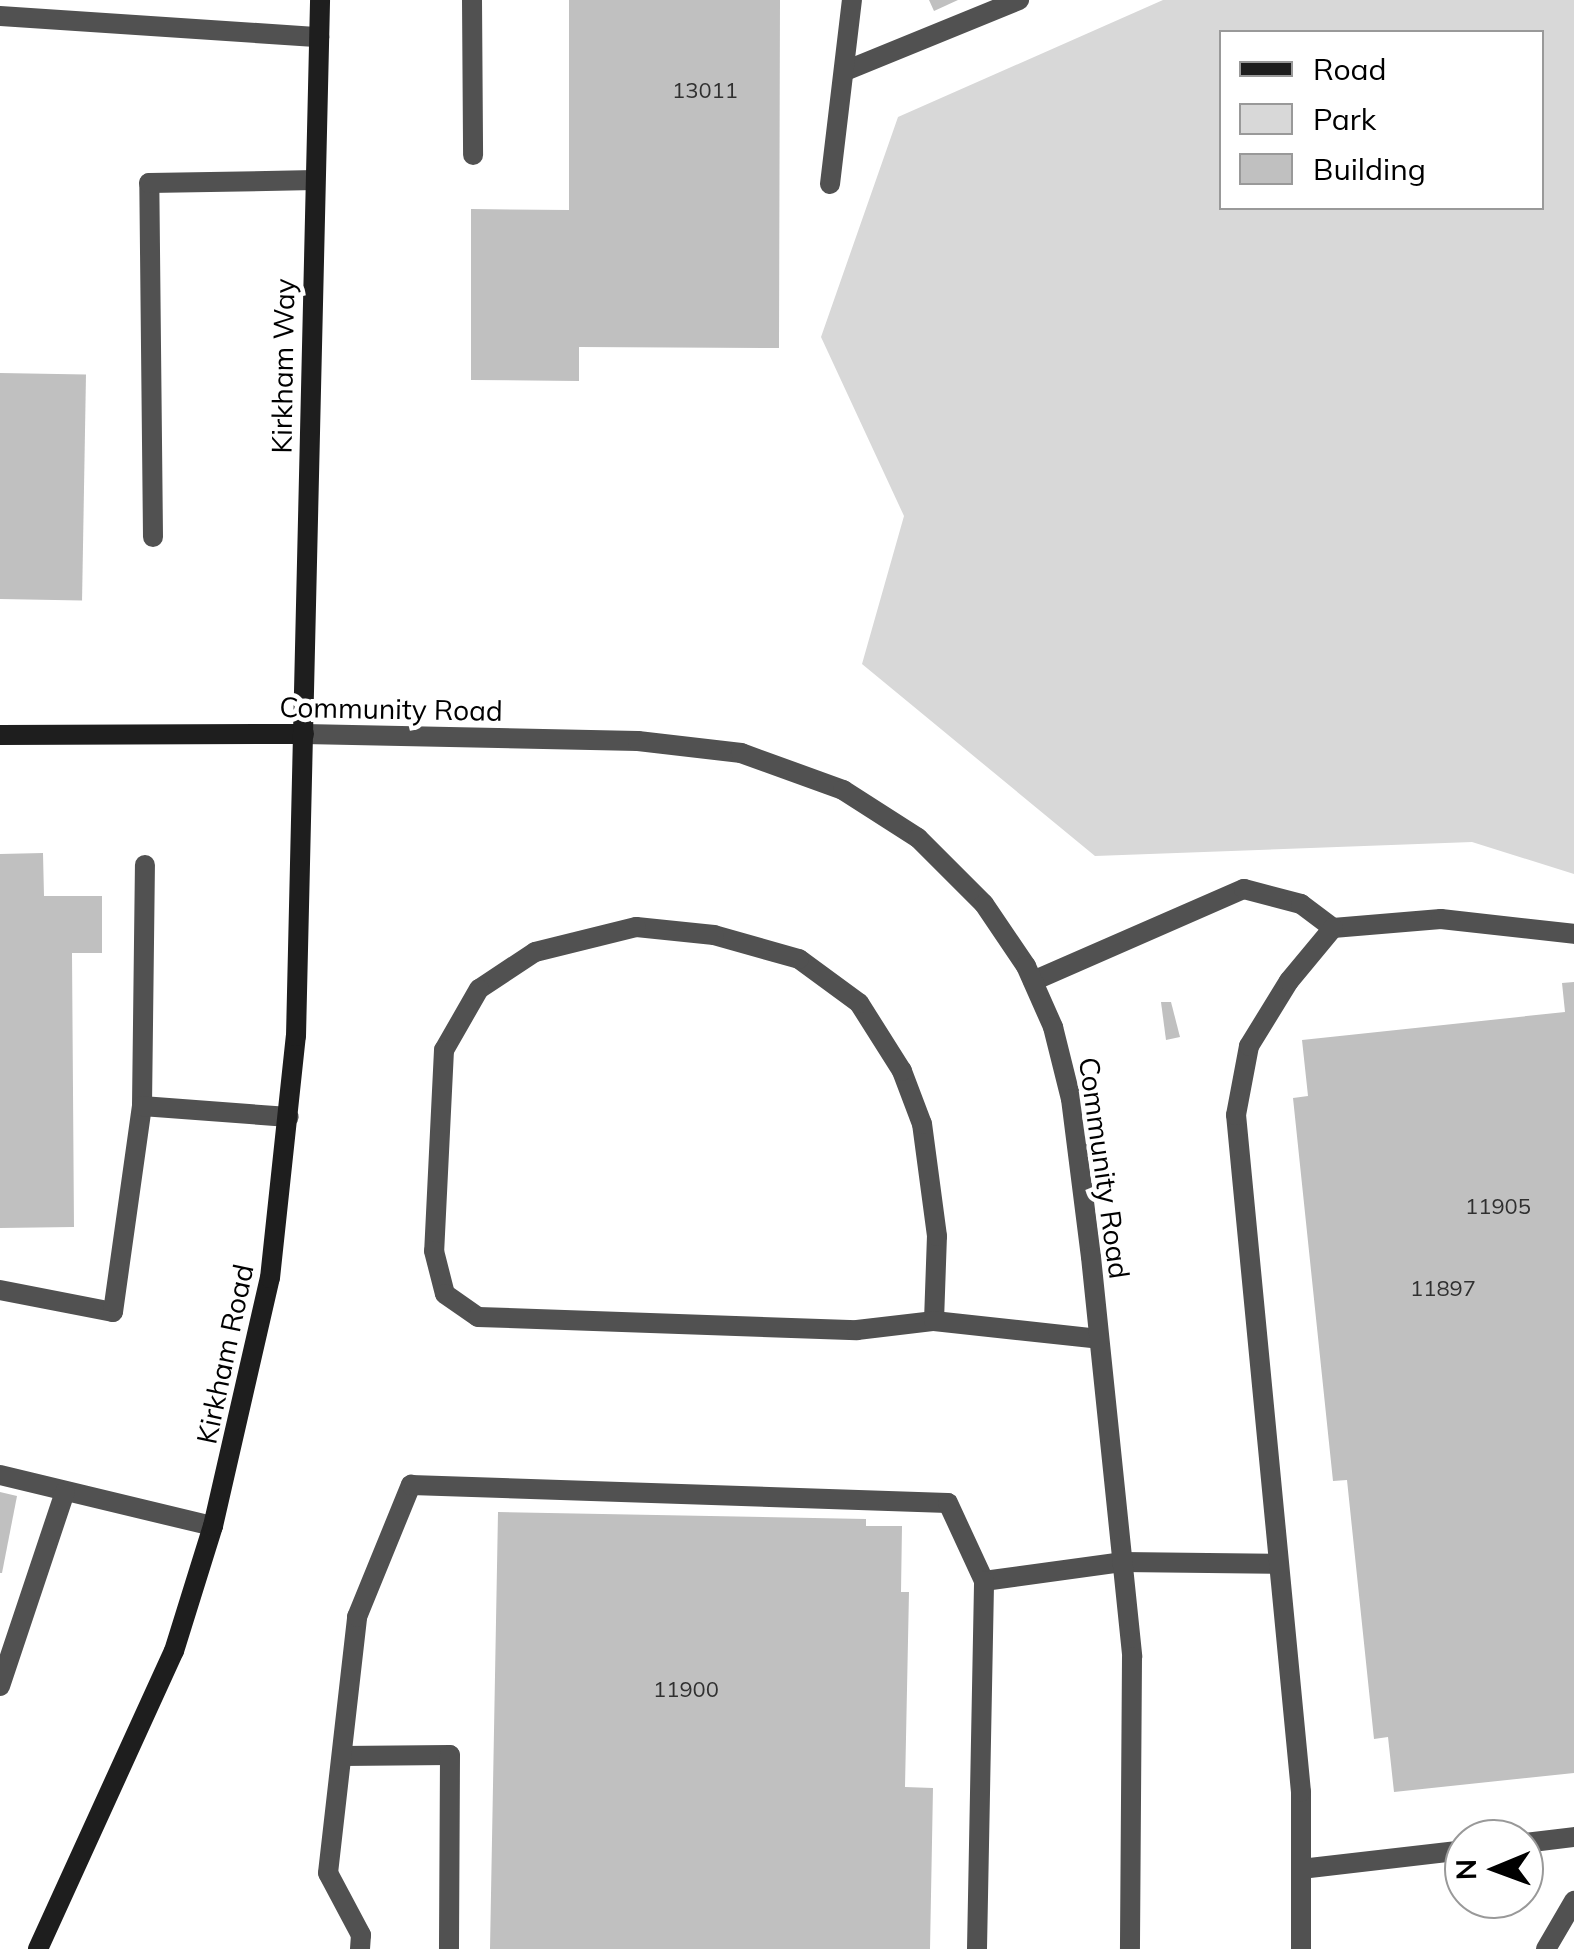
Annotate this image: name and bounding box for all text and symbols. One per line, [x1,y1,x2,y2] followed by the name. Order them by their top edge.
[1219,30,1544,210] legend
[1313,50,1387,88] text: Road
[672,78,738,104] house number: 13011
[1313,100,1376,138] text: Park
[1313,150,1426,188] text: Building
[265,278,301,454] street label: Kirkham Way
[279,690,503,728] street label: Community Road
[1072,1055,1136,1281] street label: Community Road
[1465,1194,1531,1220] house number: 11905
[190,1261,260,1447] street label: Kirkham Road
[1410,1276,1476,1302] house number: 11897
[653,1677,719,1703] house number: 11900
[1444,1819,1544,1919] north arrow
[1448,1859,1483,1880] text: N

